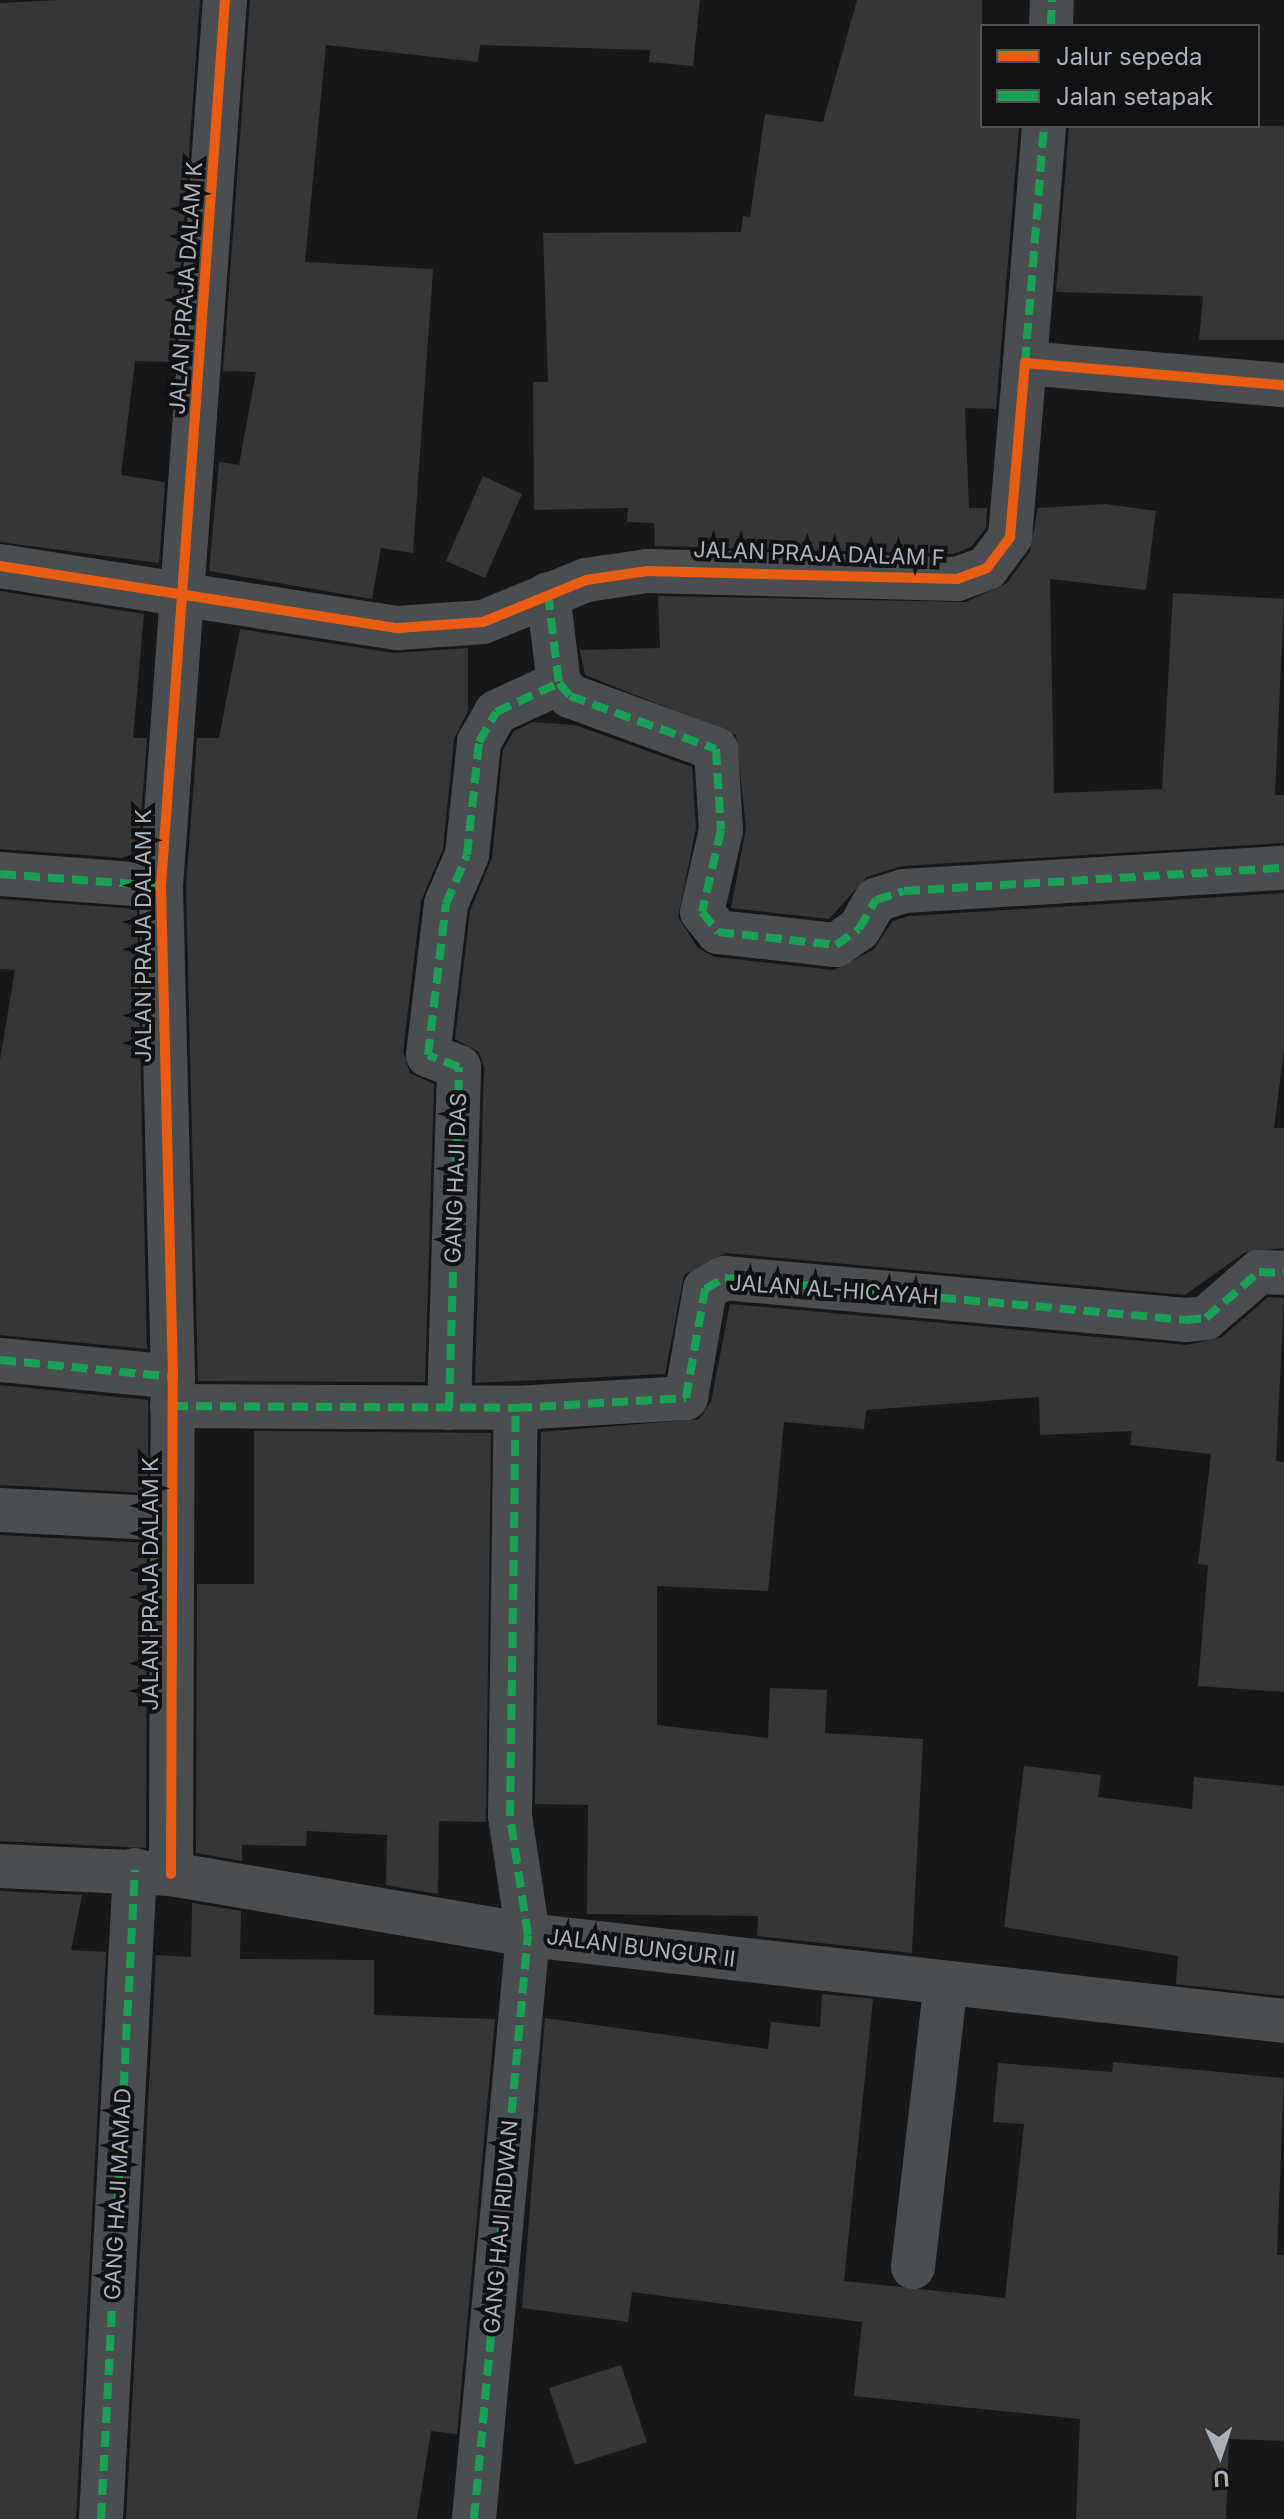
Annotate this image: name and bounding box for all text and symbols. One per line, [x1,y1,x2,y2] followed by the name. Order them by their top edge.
[980,24,1260,128] legend
[1056,42,1202,71] text: Jalur sepeda
[1056,82,1213,111] text: Jalan setapak
[164,161,208,415] street label: JALAN PRAJA DALAM K
[693,536,945,572] street label: JALAN PRAJA DALAM F
[131,809,157,1063] street label: JALAN PRAJA DALAM K
[440,1092,472,1264] street label: GANG HAJI DAS
[728,1270,940,1310] street label: JALAN AL-HICAYAH
[138,1457,164,1711] street label: JALAN PRAJA DALAM K
[545,1923,737,1973] street label: JALAN BUNGUR II
[99,2087,137,2301] street label: GANG HAJI MAMAD
[478,2119,524,2335] street label: GANG HAJI RIDWAN
[1180,2415,1260,2495] north arrow
[1213,2466,1230,2492] text: U

